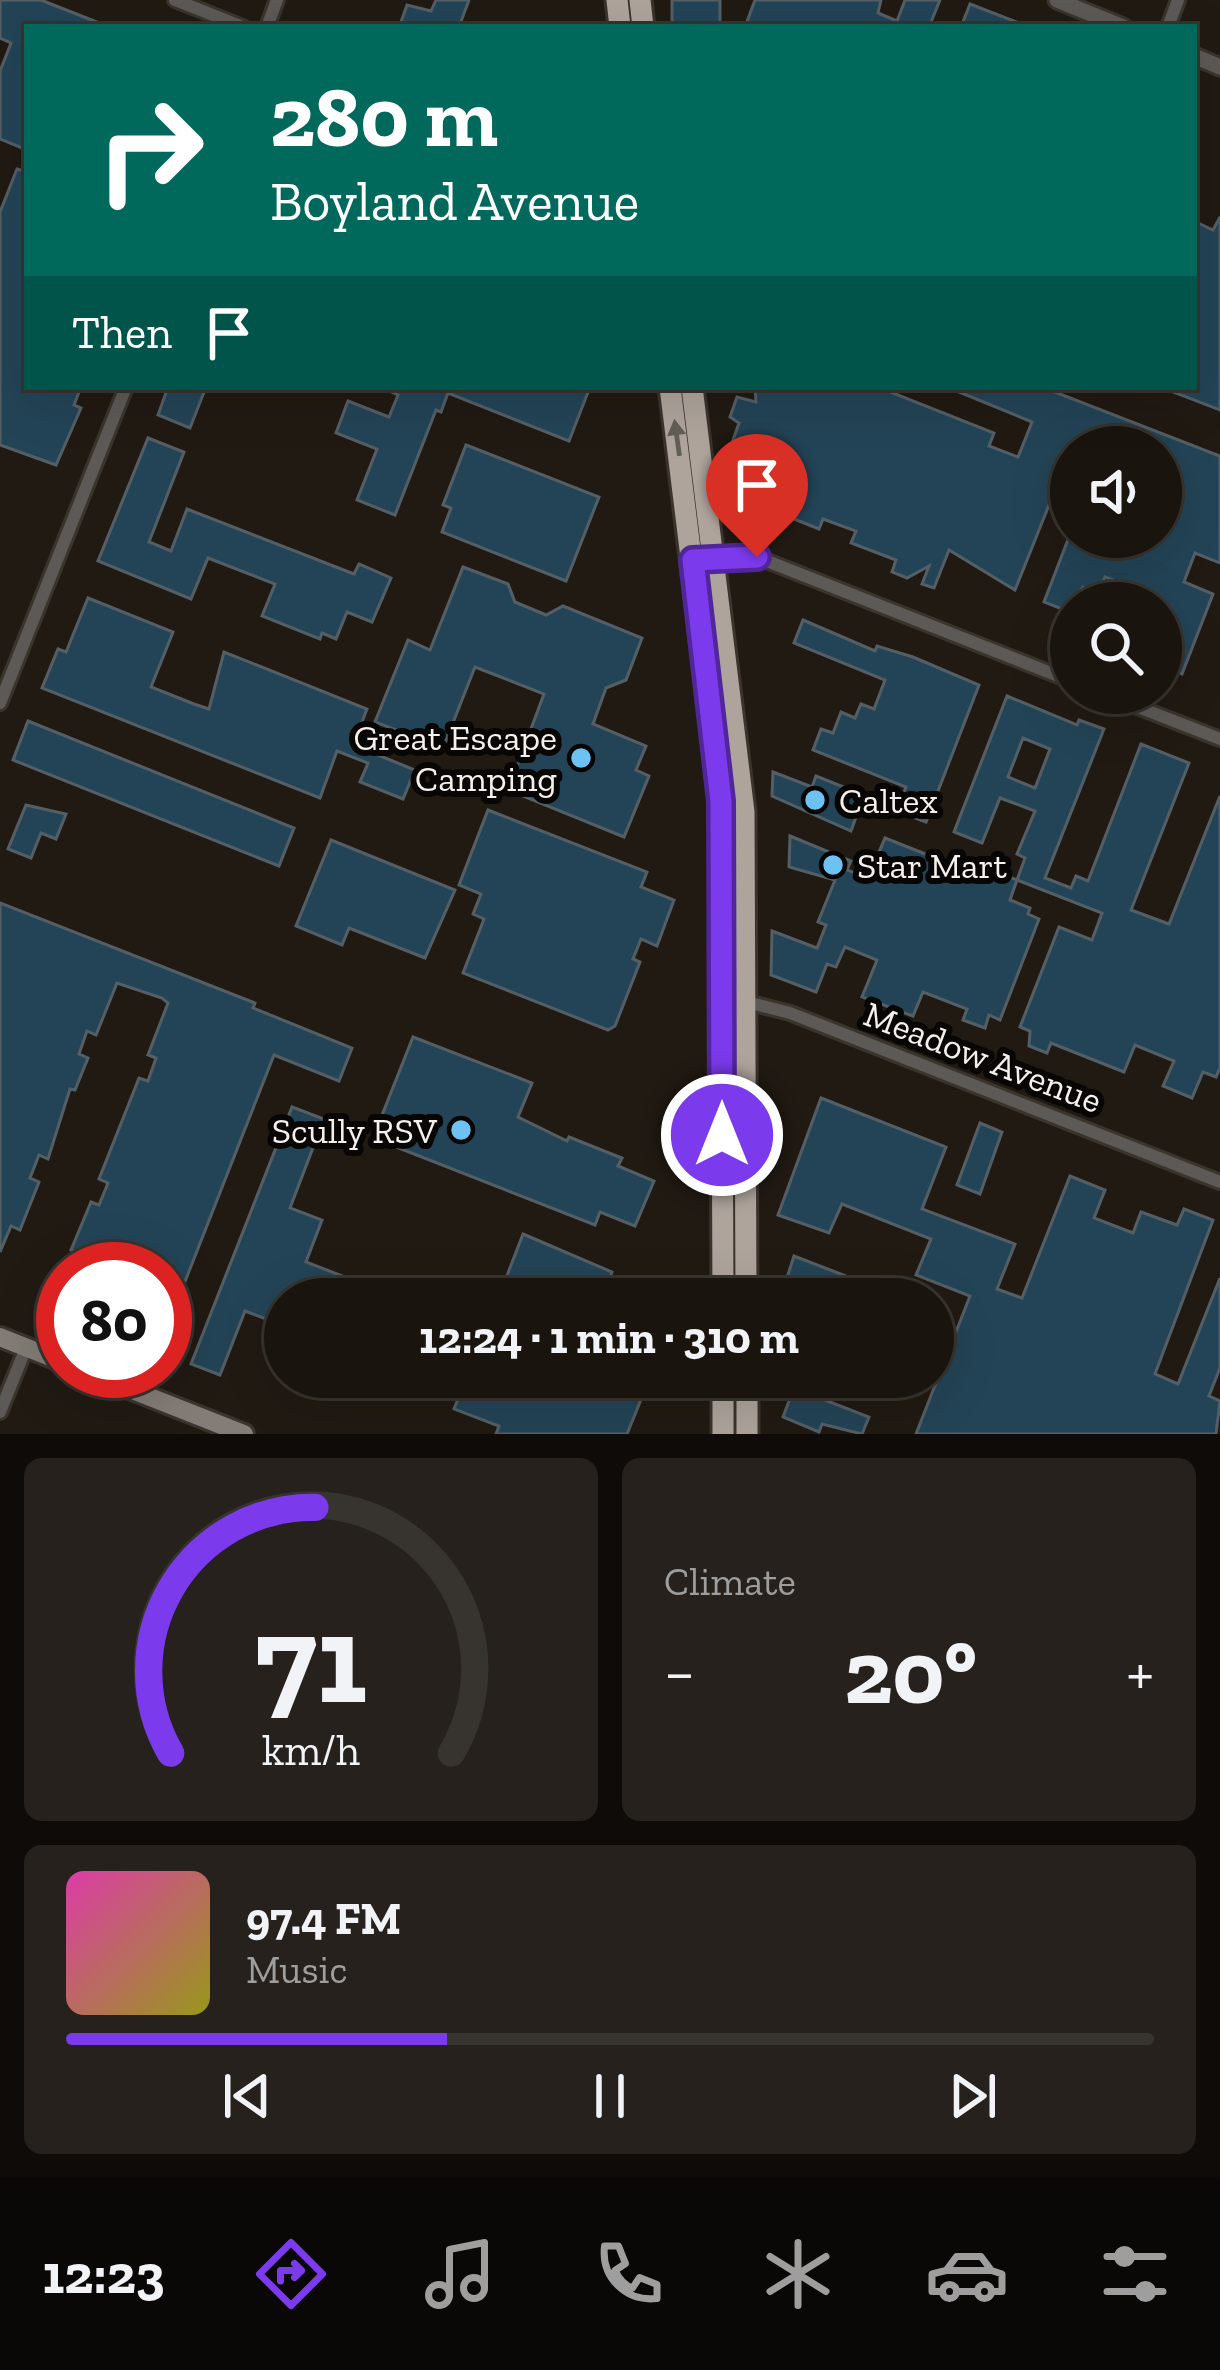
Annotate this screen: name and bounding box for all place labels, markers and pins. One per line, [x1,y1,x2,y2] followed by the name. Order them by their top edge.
[706,434,808,557] pin
[353,716,557,800] place label: Great Escape Camping
[568,745,594,771] marker: Great Escape Camping
[839,779,938,822] place label: Caltex
[802,787,828,813] marker: Caltex
[857,844,1008,887] place label: Star Mart
[820,852,846,878] marker: Star Mart
[272,1109,438,1152] place label: Scully RSV
[448,1117,474,1143] marker: Scully RSV

